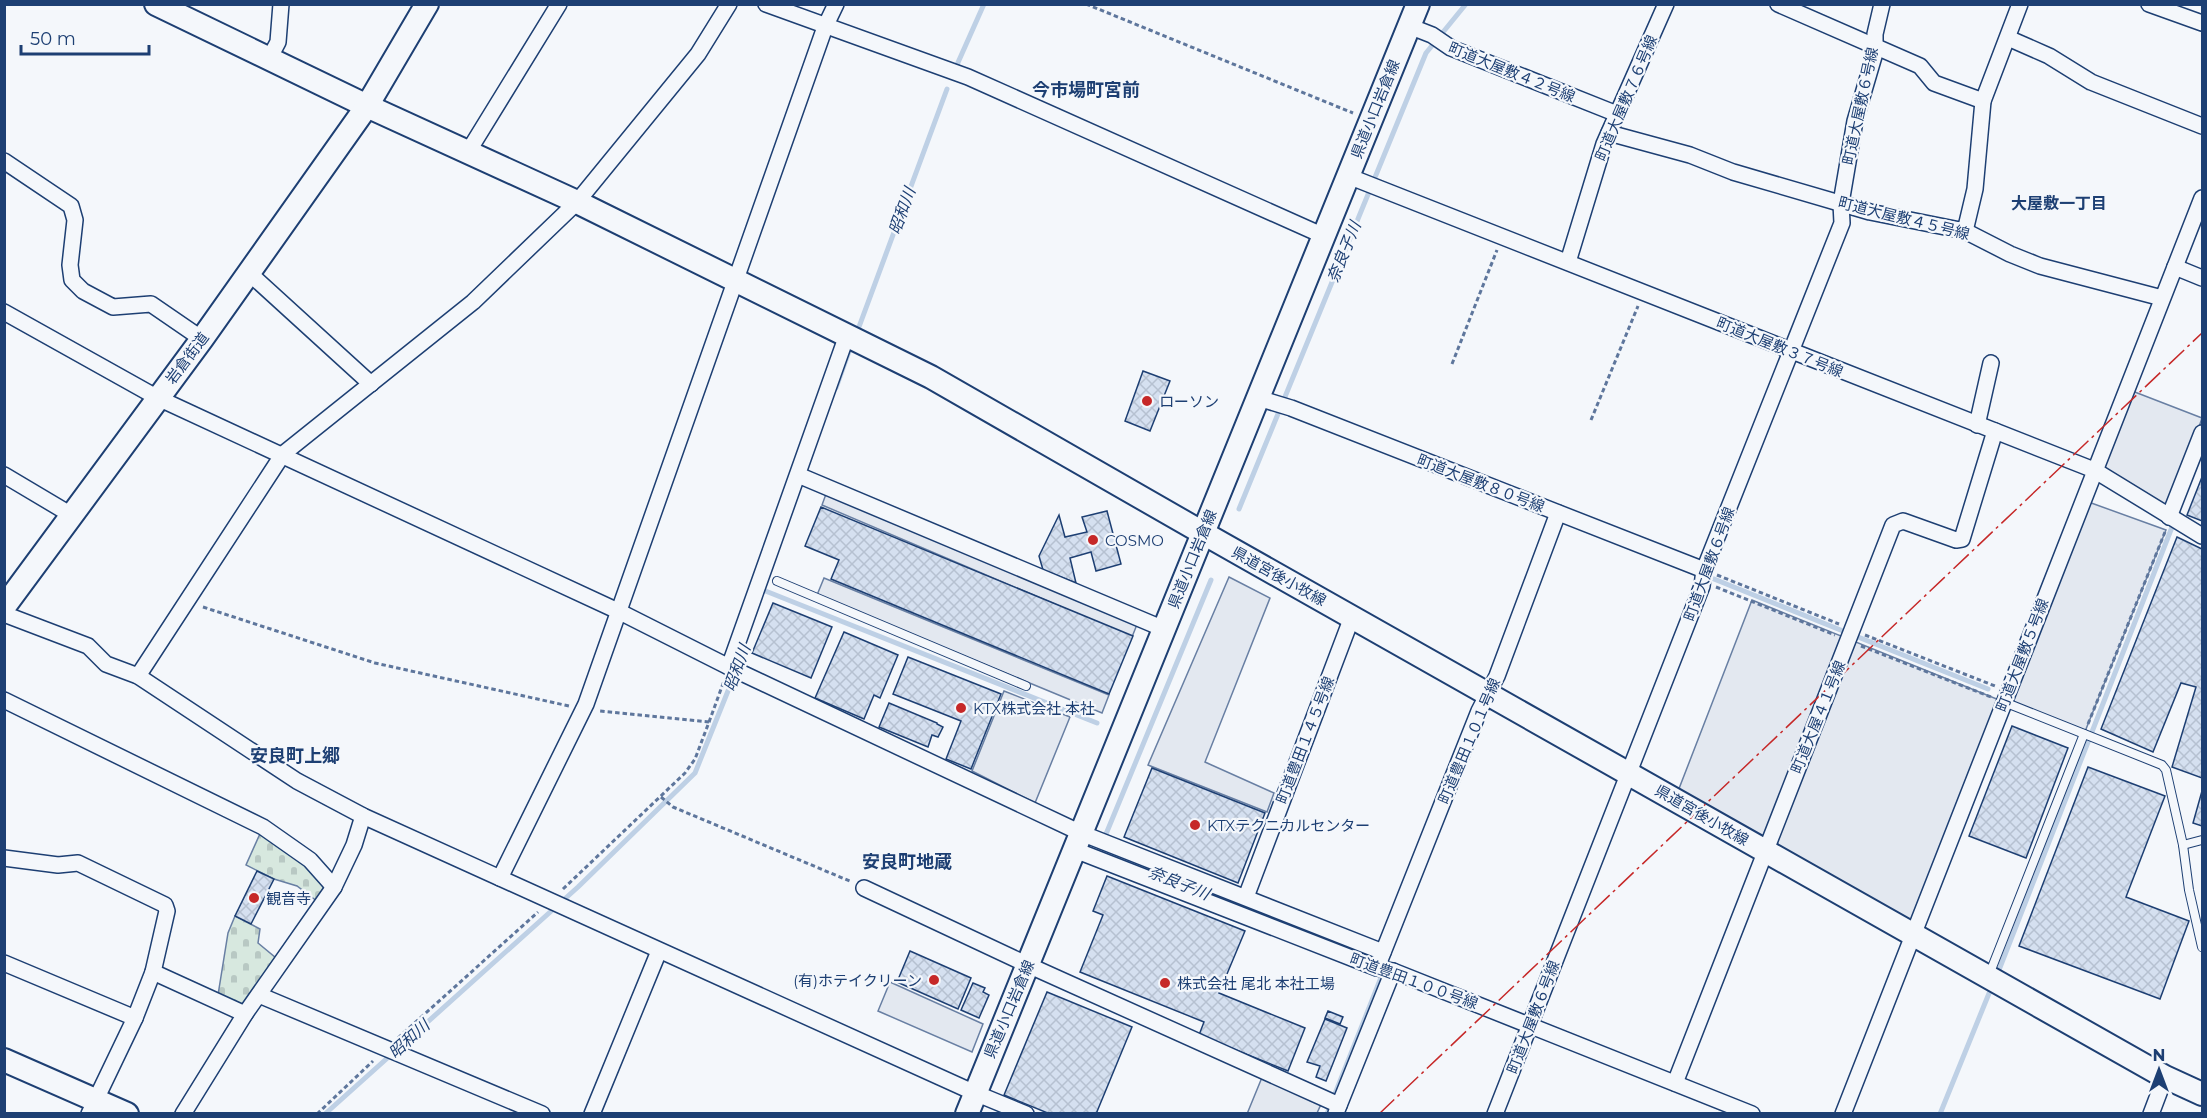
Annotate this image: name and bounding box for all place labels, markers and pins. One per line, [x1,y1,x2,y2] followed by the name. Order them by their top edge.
[1159,392,1219,411] place label: ローソン
[1140,394,1154,408] marker: ローソン
[1105,531,1164,550] place label: COSMO
[1086,533,1100,547] marker: COSMO
[973,699,1095,718] place label: KTX株式会社 本社
[954,701,968,715] marker: KTX株式会社 本社
[1207,816,1370,835] place label: KTXテクニカルセンター
[1188,818,1202,832] marker: KTXテクニカルセンター
[266,889,311,908] place label: 観音寺
[247,891,261,905] marker: 観音寺
[793,971,922,990] place label: (有)ホテイクリーン
[927,973,941,987] marker: (有)ホテイクリーン
[1177,974,1335,993] place label: 株式会社 尾北 本社工場
[1158,976,1172,990] marker: 株式会社 尾北 本社工場

